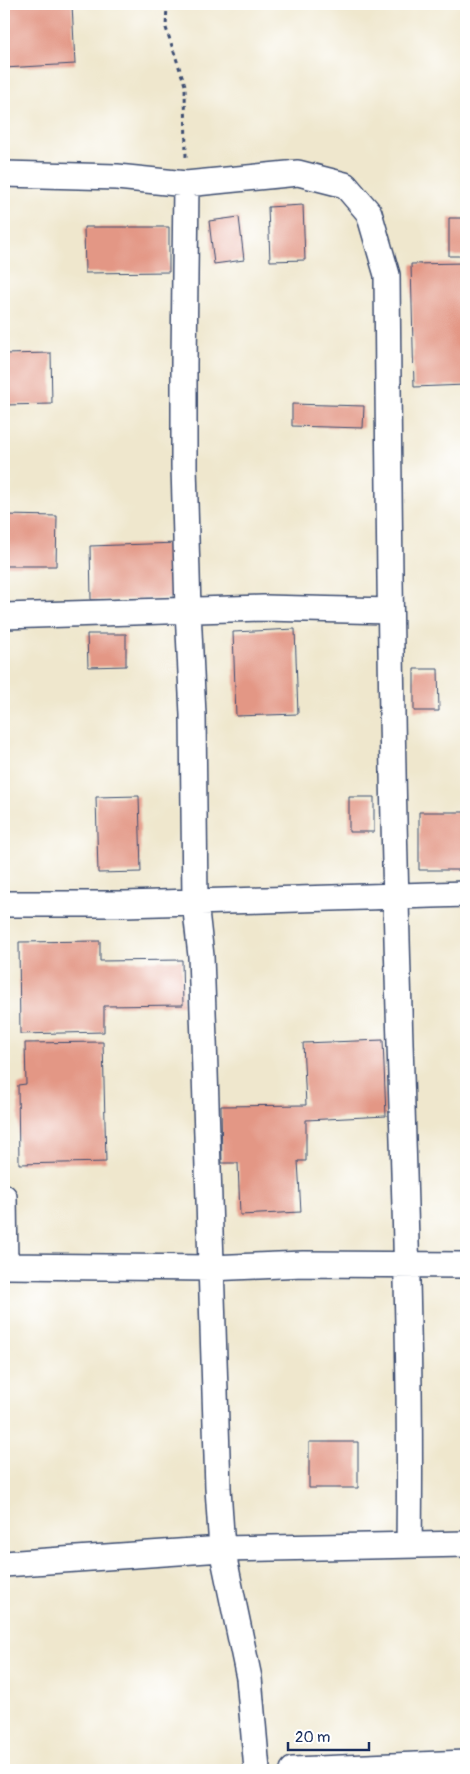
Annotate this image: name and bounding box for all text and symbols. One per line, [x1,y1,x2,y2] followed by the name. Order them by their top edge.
[288,1719,369,1751] scale bar
[295,1728,330,1747] text: 20 m

